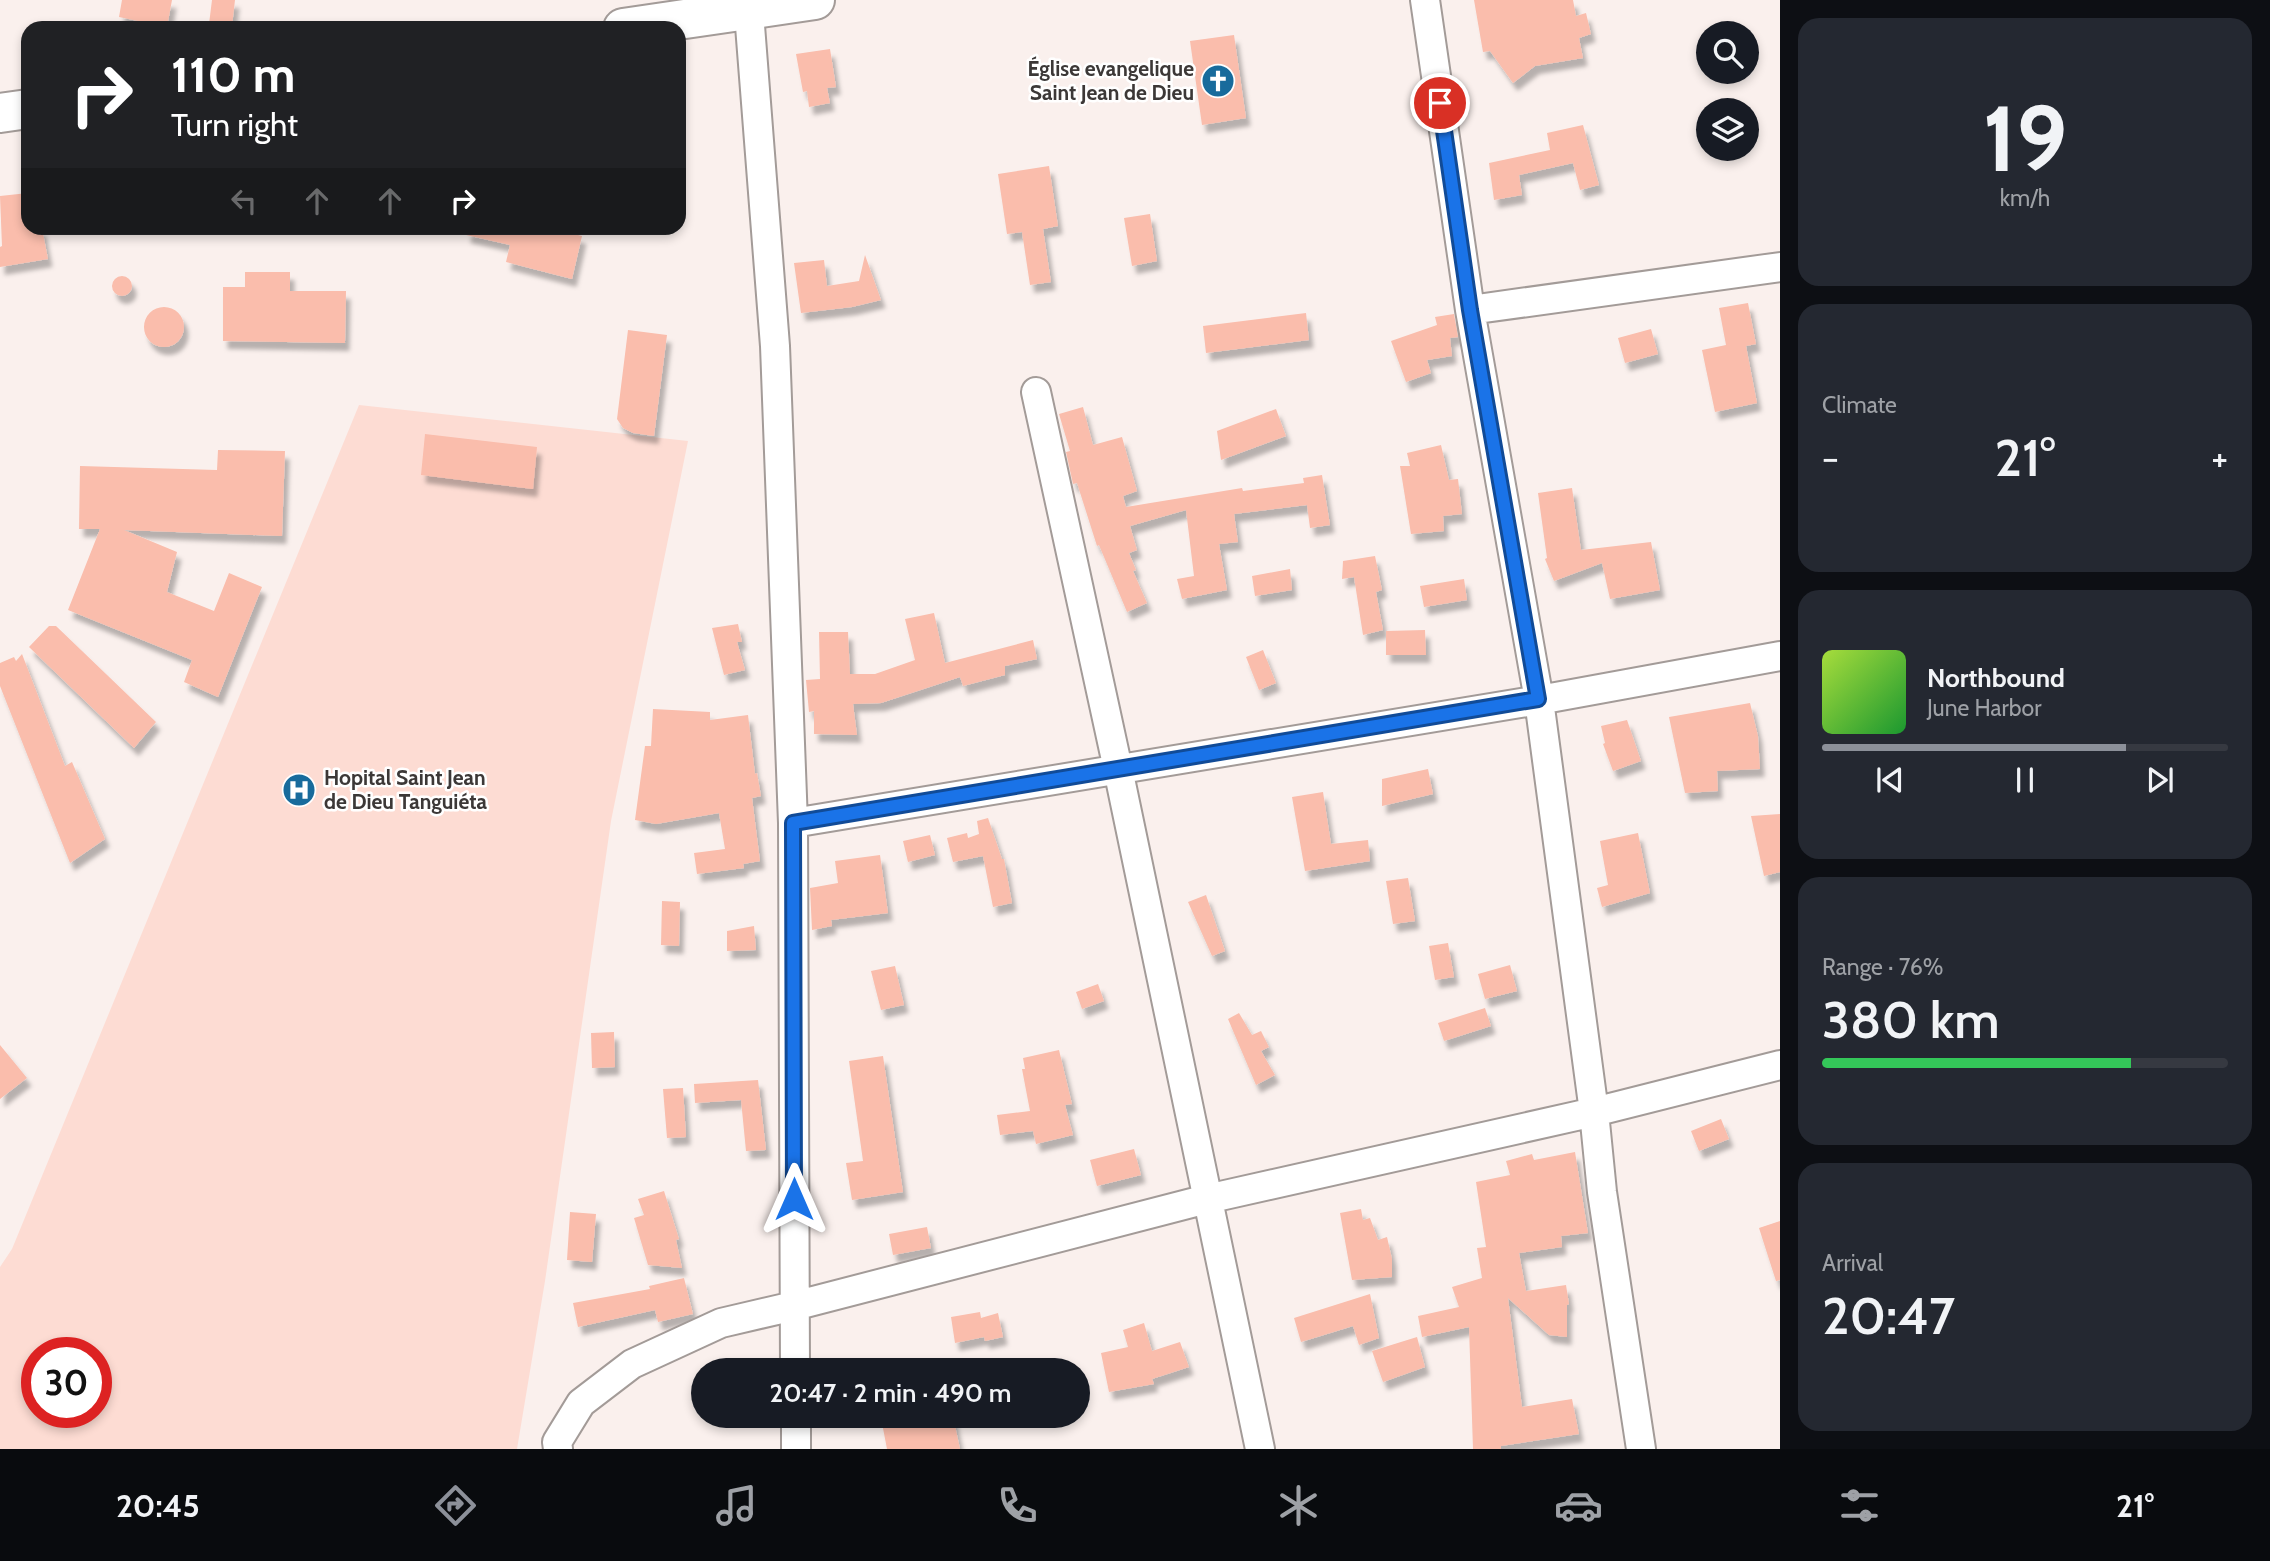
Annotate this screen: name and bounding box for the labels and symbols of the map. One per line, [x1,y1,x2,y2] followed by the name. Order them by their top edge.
[1028,56,1194,105] place label: Église evangelique Saint Jean de Dieu
[1199,62,1237,100] church icon: Église evangelique Saint Jean de Dieu
[1410,73,1470,133] pin
[324,765,487,814] place label: Hopital Saint Jean de Dieu Tanguiéta
[280,771,318,809] hospital icon: Hopital Saint Jean de Dieu Tanguiéta
[757,1162,831,1236] position arrow
[21,1337,112,1428] speed limit sign: 30

